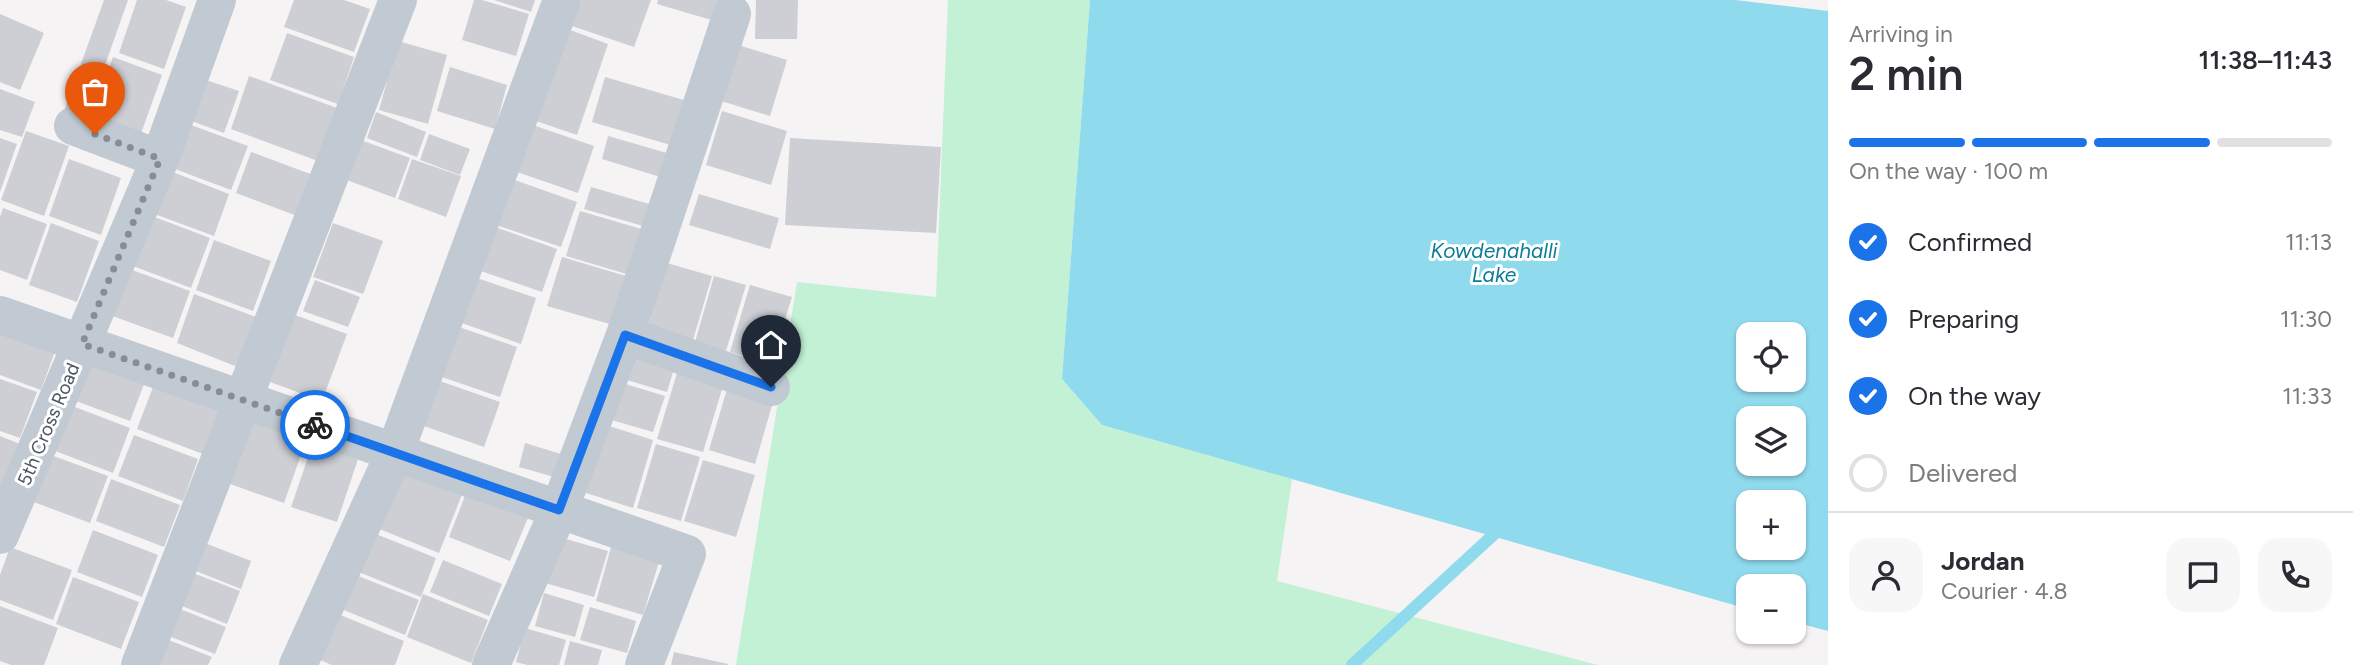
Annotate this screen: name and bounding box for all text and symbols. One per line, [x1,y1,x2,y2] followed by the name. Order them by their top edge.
[1849,20,1953,48] text: Arriving in
[2199,44,2332,76] text: 11:38–11:43
[1849,46,1964,102] text: 2 min
[65,62,125,134] pin
[76,73,114,111] icon: bag
[1849,157,2048,185] text: On the way · 100 m
[1849,223,1887,261] icon: check
[1908,226,2032,258] text: Confirmed
[2285,228,2332,256] text: 11:13
[1431,238,1558,287] water label: Kowdenahalli Lake
[1849,300,1887,338] icon: check
[1908,303,2019,335] text: Preparing
[2280,305,2332,333] text: 11:30
[741,315,801,387] pin
[1736,322,1806,644] map controls
[1736,322,1806,392] button: locate
[752,326,790,364] icon: home
[12,360,85,489] street label: 5th Cross Road
[1849,377,1887,415] icon: check
[1908,380,2041,412] text: On the way
[2282,382,2332,410] text: 11:33
[280,390,350,460] courier
[296,406,334,444] icon: bike
[1736,406,1806,476] button: layers
[1908,457,2017,489] text: Delivered
[1736,490,1806,560] button: +
[1849,538,1923,612] button: person
[2166,538,2240,612] button: chat
[2258,538,2332,612] button: phone
[1941,545,2024,577] text: Jordan
[1736,574,1806,644] button: −
[1941,577,2068,605] text: Courier · 4.8

